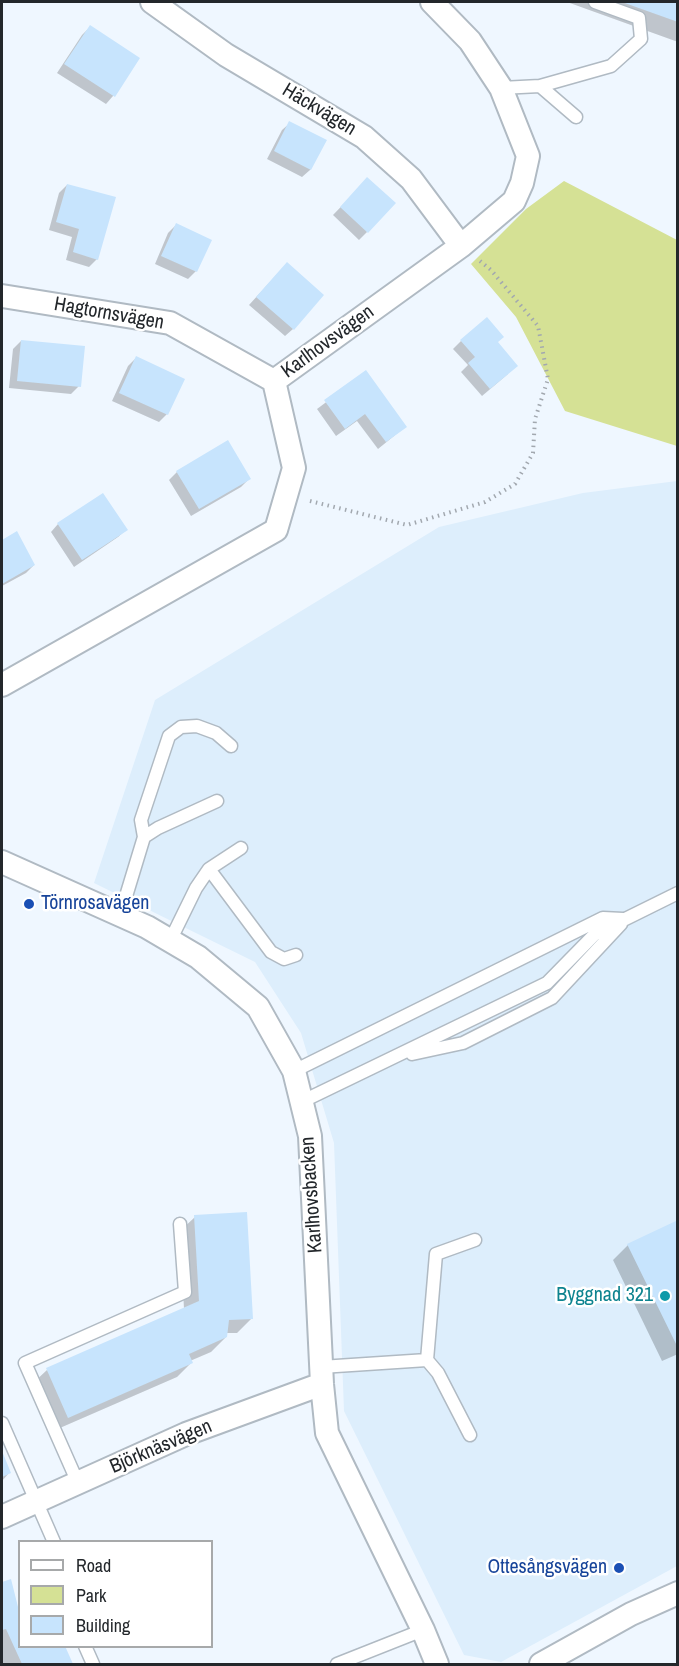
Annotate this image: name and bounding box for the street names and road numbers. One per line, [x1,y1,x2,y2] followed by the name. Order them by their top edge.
[278,79,360,141] street label: Häckvägen
[52,293,166,335] street label: Hagtornsvägen
[277,300,379,384] street label: Karlhovsvägen
[296,1136,328,1254] street label: Karlhovsbacken
[106,1415,216,1479] street label: Björknäsvägen

